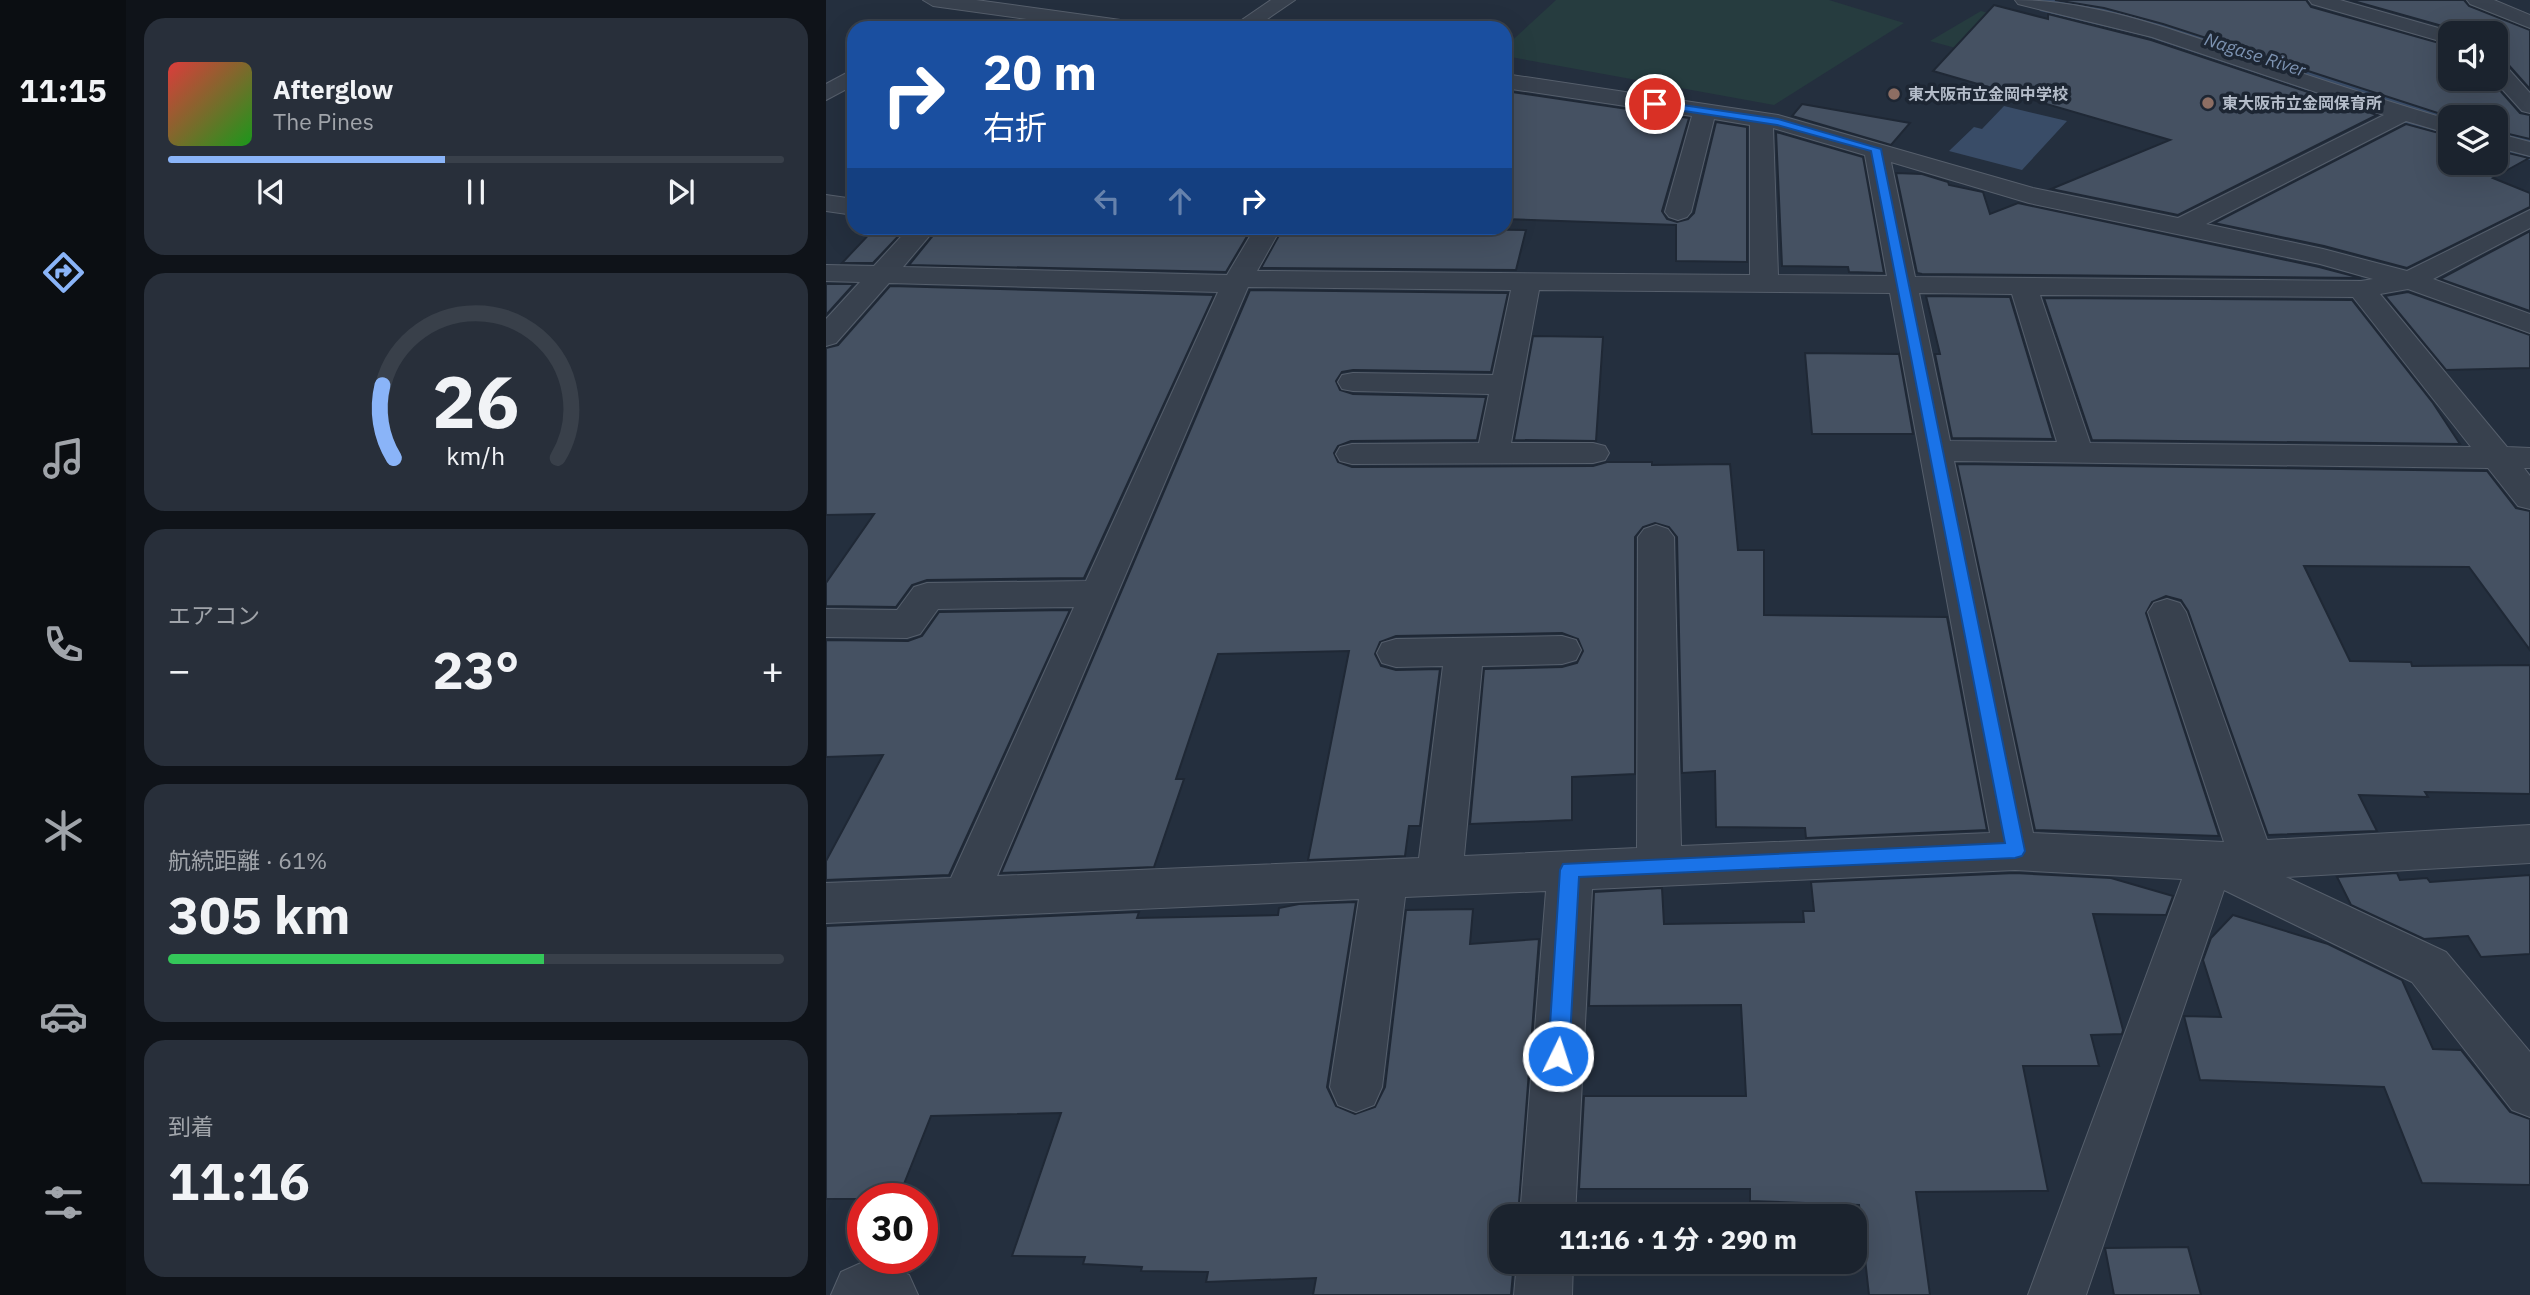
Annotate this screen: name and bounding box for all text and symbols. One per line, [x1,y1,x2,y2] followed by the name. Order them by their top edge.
[2438,21,2508,175] map controls
[2438,21,2508,91] button: sound
[2202,27,2309,82] water label: Nagase River
[983,40,1097,103] text: 20 m
[868,49,959,140] icon: right
[19,69,107,111] text: 11:15
[273,72,393,106] text: Afterglow
[1625,74,1685,134] pin
[1908,84,2068,104] place label: 東大阪市立金岡中学校
[1636,85,1674,123] icon: arrive
[1886,86,1902,102] marker: 東大阪市立金岡中学校
[2222,93,2382,113] place label: 東大阪市立金岡保育所
[2200,95,2216,111] marker: 東大阪市立金岡保育所
[2438,105,2508,175] button: layers
[273,106,374,136] text: The Pines
[983,106,1047,148] text: 右折
[252,173,290,211] icon: previous
[457,173,495,211] icon: pause
[662,173,700,211] icon: next
[1088,182,1126,220] icon: left
[1161,182,1199,220] icon: ahead
[1234,182,1272,220] icon: right
[39,248,88,297] icon: directions
[432,354,520,449] text: 26
[39,434,88,483] icon: music
[447,439,505,472] text: km/h
[168,600,260,630] text: エアコン
[39,620,88,669] icon: phone
[433,636,519,703] text: 23°
[168,645,191,694] text: −
[761,645,784,694] text: +
[39,806,88,855] icon: climate
[168,845,327,875] text: 航続距離 · 61%
[168,881,350,948] text: 305 km
[39,992,88,1041] icon: car
[1521,1019,1595,1093] position arrow
[168,1111,214,1141] text: 到着
[168,1147,310,1214] text: 11:16
[39,1178,88,1227] icon: filters
[847,1183,938,1274] speed limit sign: 30
[1559,1222,1797,1256] text: 11:16 · 1 分 · 290 m

